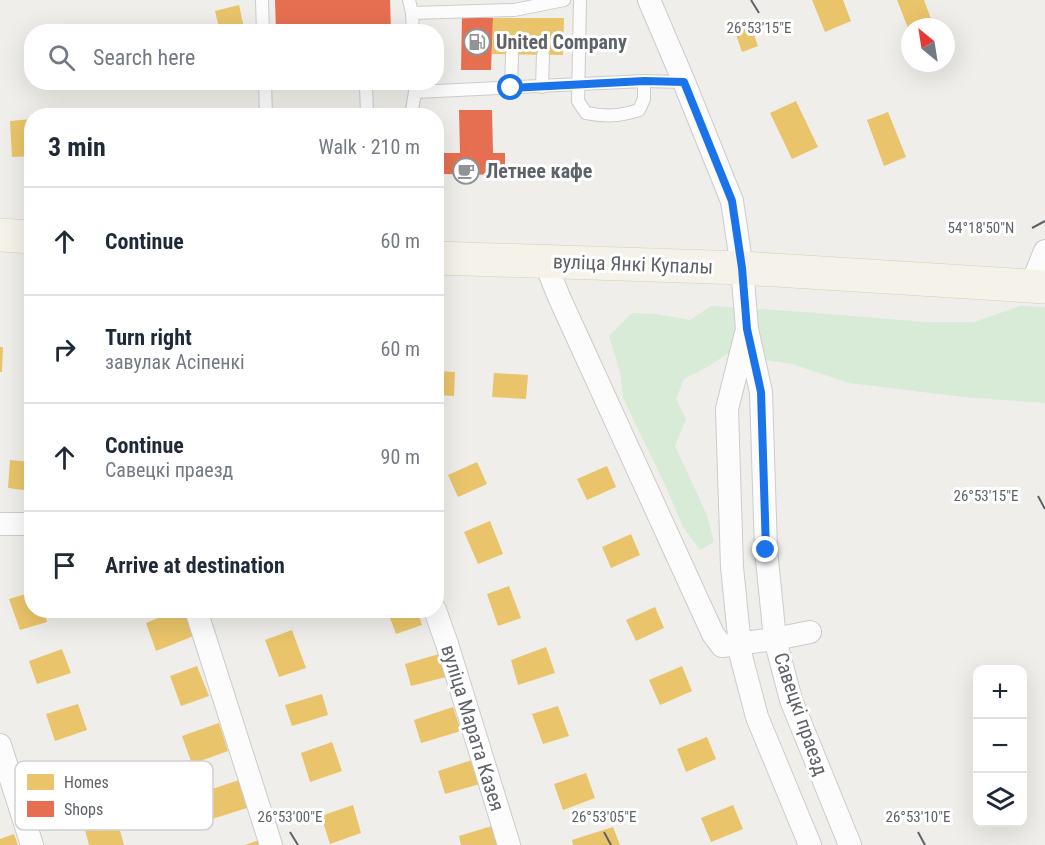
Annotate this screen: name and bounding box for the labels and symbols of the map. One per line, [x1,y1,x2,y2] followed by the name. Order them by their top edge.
[901,18,955,72] north arrow
[727,19,791,37] text: 26°53'15"E
[462,27,492,57] fuel station icon: United Company
[496,30,627,54] place label: United Company
[497,74,523,100] route start
[451,156,481,186] cafe icon: Летнее кафе
[486,159,592,183] place label: Летнее кафе
[948,219,1014,237] text: 54°18'50"N
[552,249,714,279] street label: вуліца Янкі Купалы
[954,487,1018,505] text: 26°53'15"E
[752,536,778,562] route end
[436,642,510,814] street label: вуліца Марата Казея
[769,649,833,779] street label: Савецкі праезд
[15,761,213,830] legend
[64,773,109,792] text: Homes
[64,800,103,819] text: Shops
[258,808,322,826] text: 26°53'00"E
[572,808,636,826] text: 26°53'05"E
[886,808,950,826] text: 26°53'10"E

